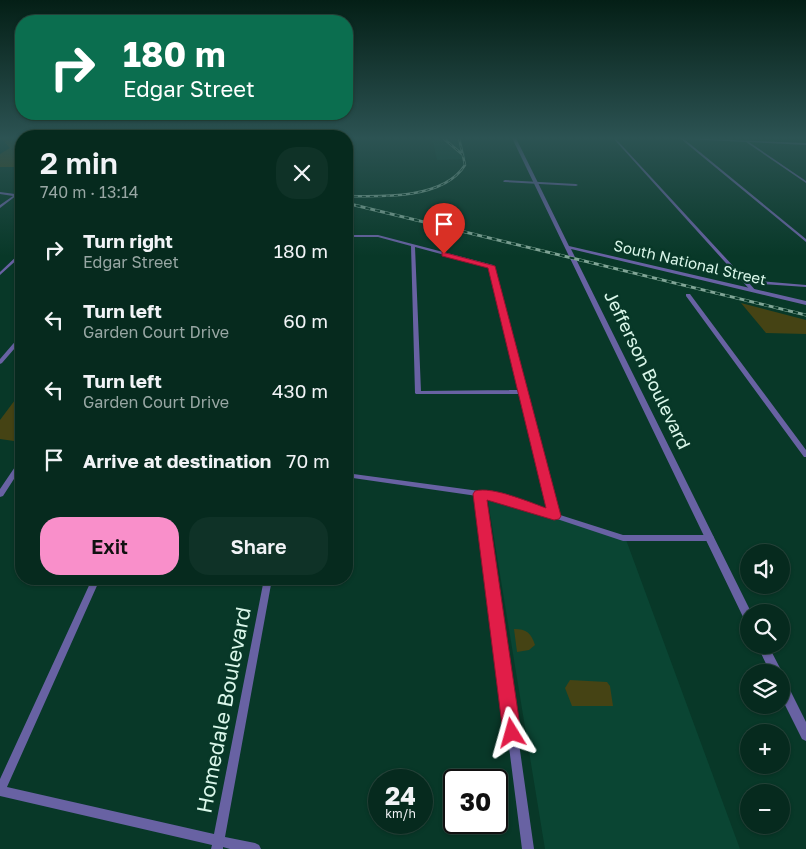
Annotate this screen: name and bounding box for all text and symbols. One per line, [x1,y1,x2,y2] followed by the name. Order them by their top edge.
[123,33,226,75] text: 180 m
[40,35,105,100] icon: right
[123,75,255,102] text: Edgar Street
[40,145,118,181] text: 2 min
[276,147,328,199] button: close
[40,182,139,202] text: 740 m · 13:14
[423,203,465,254] pin
[430,210,458,238] icon: arrive
[83,229,173,252] text: Turn right
[40,236,68,264] icon: right
[612,236,768,288] street label: South National Street
[274,239,328,262] text: 180 m
[83,252,179,272] text: Edgar Street
[600,287,696,452] street label: Jefferson Boulevard
[83,299,162,322] text: Turn left
[40,306,68,334] icon: left
[283,309,328,332] text: 60 m
[83,322,229,342] text: Garden Court Drive
[83,369,162,392] text: Turn left
[40,376,68,404] icon: left
[272,379,328,402] text: 430 m
[83,392,229,412] text: Garden Court Drive
[40,446,68,474] icon: arrive
[83,449,271,472] text: Arrive at destination
[286,449,330,472] text: 70 m
[40,517,179,575] button: Exit
[189,517,328,575] button: Share
[740,544,790,834] map controls
[740,544,790,594] button: sound
[190,604,256,815] street label: Homedale Boulevard
[740,604,790,654] button: search
[740,664,790,714] button: layers
[485,706,537,758] position arrow
[740,724,790,774] button: +
[443,769,508,834] speed limit sign: 30
[385,780,416,811] text: 24
[740,784,790,834] button: −
[385,806,416,821] text: km/h

